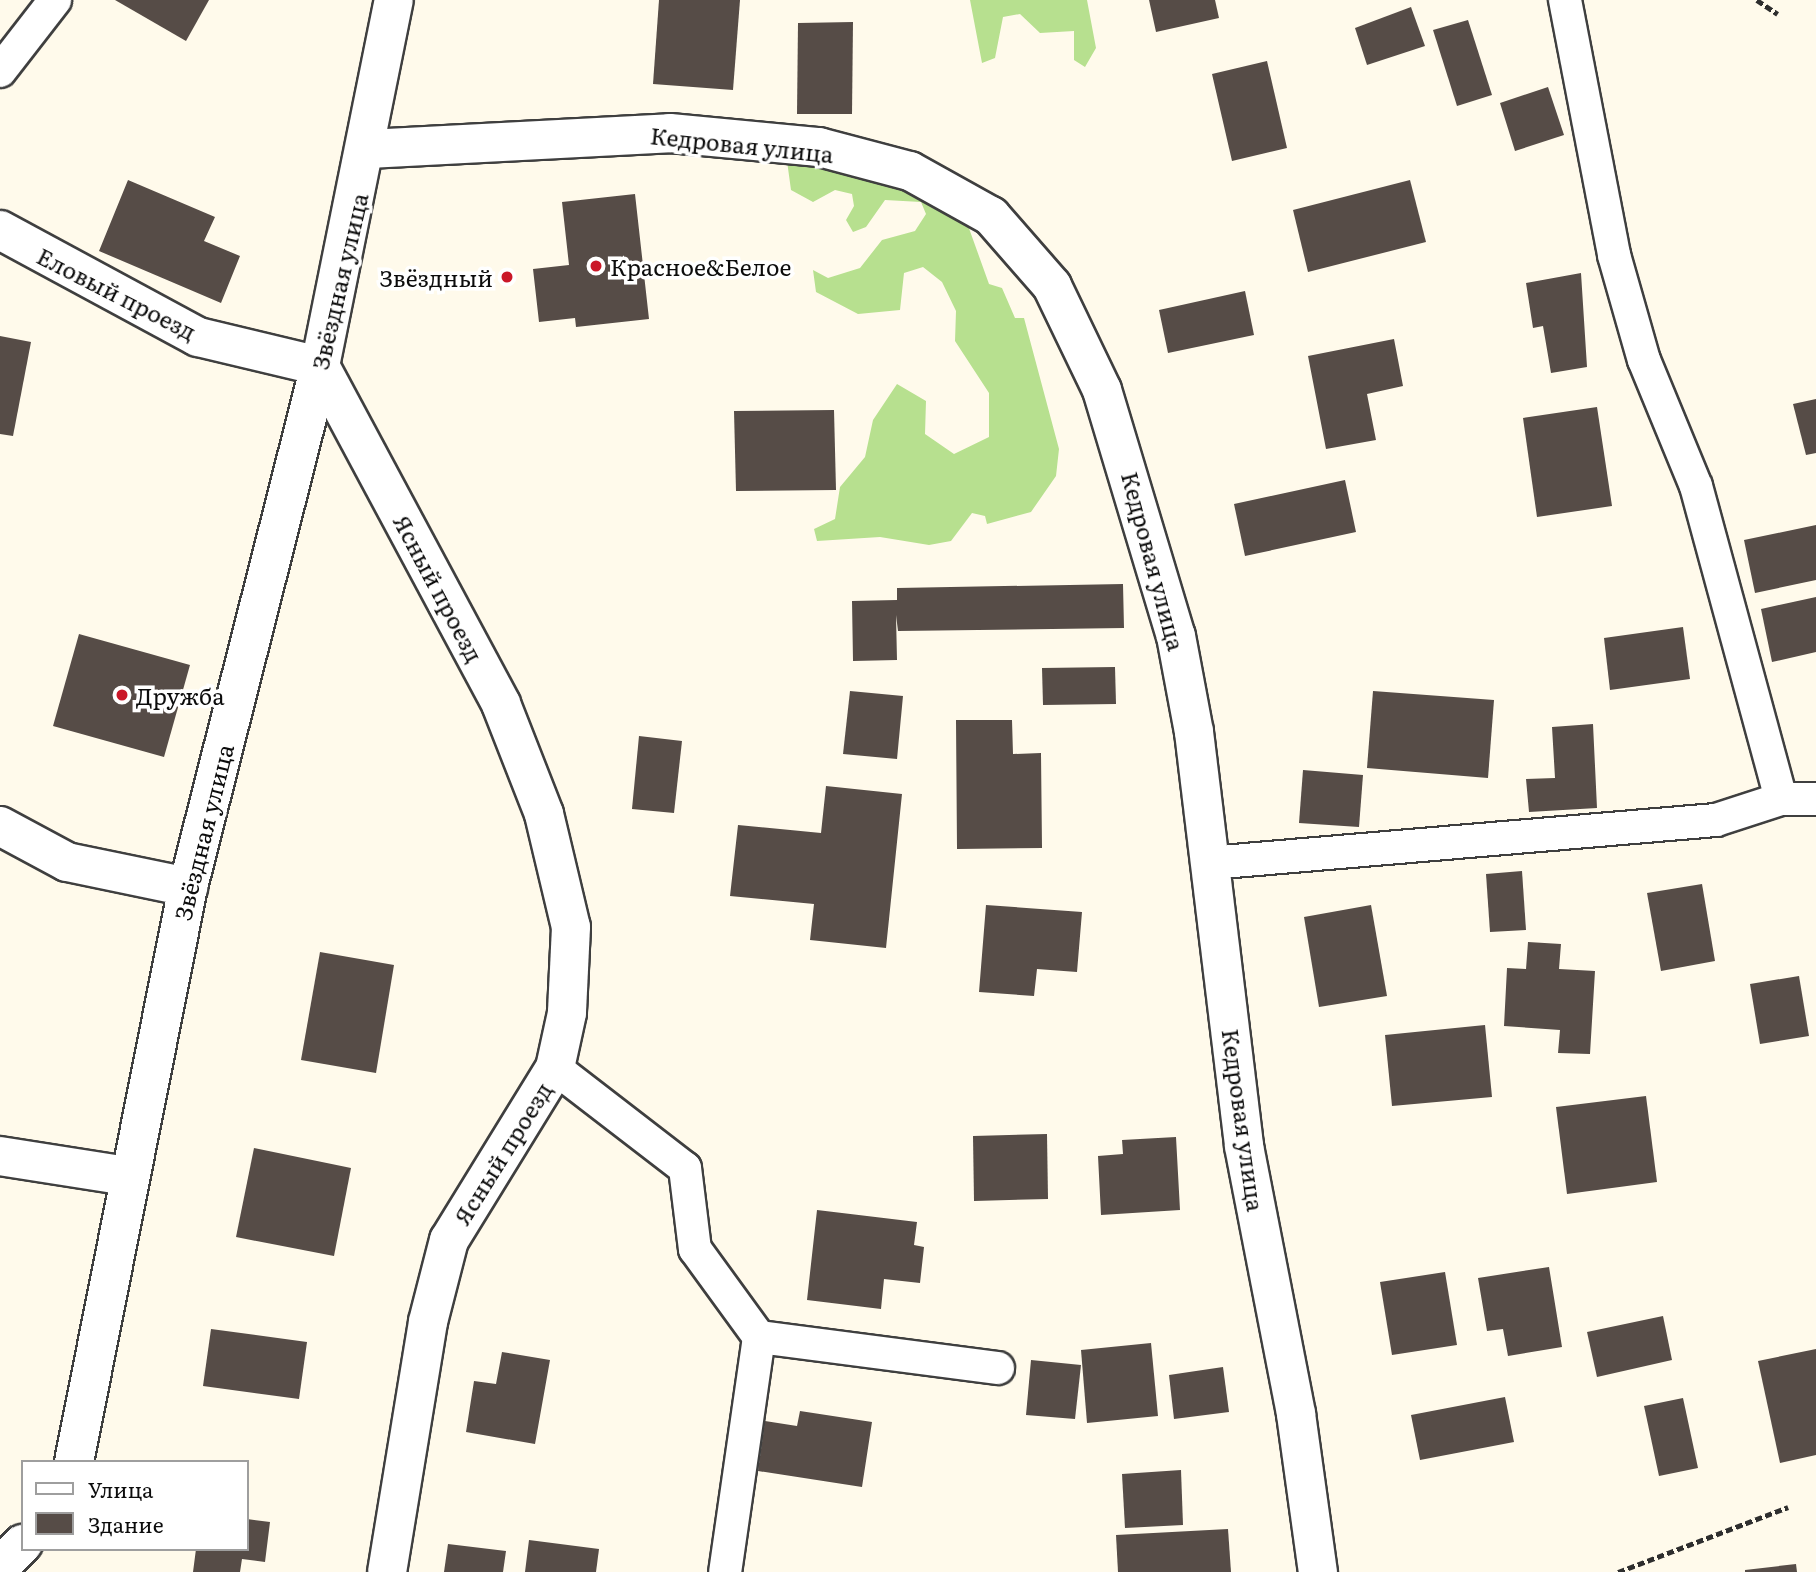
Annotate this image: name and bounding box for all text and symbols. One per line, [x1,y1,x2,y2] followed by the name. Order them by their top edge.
[649,121,835,167] street label: Кедровая улица
[305,190,373,372] street label: Звёздная улица
[33,241,201,345] street label: Еловый проезд
[610,252,791,280] place label: Красное&Белое
[588,258,604,274] marker: Красное&Белое
[379,263,493,291] place label: Звёздный
[499,269,515,285] marker: Звёздный
[1117,468,1191,654] street label: Кедровая улица
[389,510,489,666] street label: Ясный проезд
[136,681,225,709] place label: Дружба
[114,687,130,703] marker: Дружба
[168,741,238,923] street label: Звёздная улица
[1218,1027,1270,1213] street label: Кедровая улица
[447,1077,557,1229] street label: Ясный проезд
[21,1460,248,1551] legend
[88,1473,153,1504] text: Улица
[88,1508,164,1539] text: Здание

